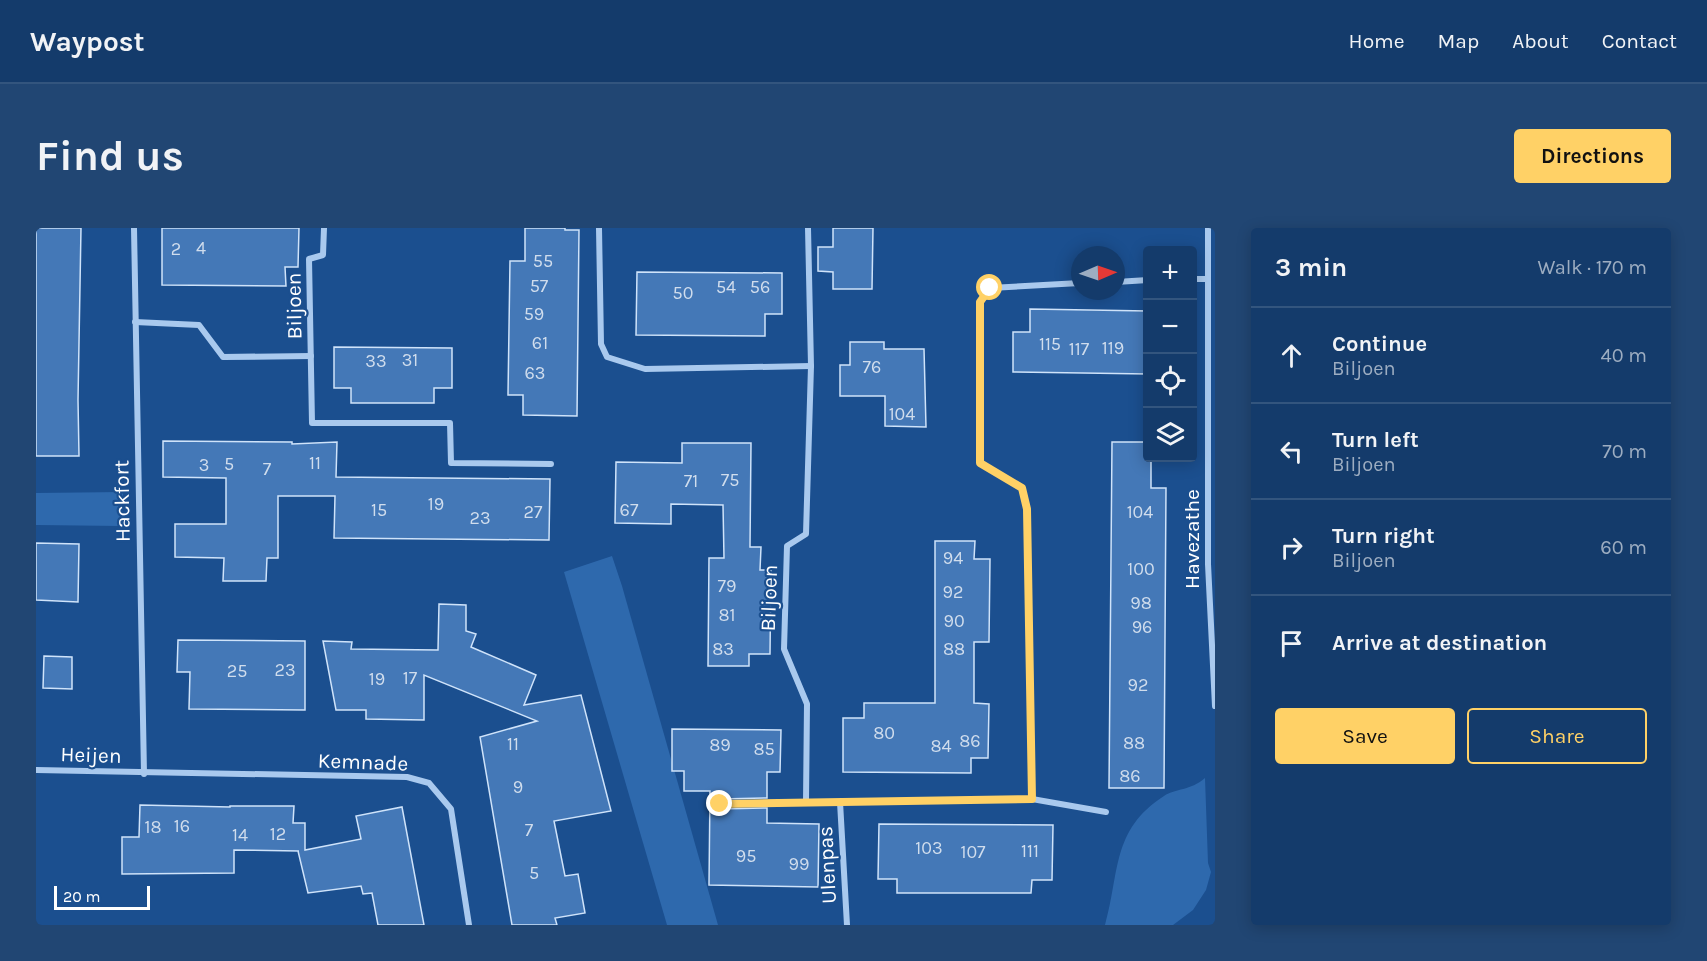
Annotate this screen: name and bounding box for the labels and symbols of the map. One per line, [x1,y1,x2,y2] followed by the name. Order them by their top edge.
[196,237,206,259] house number: 4
[171,238,181,260] house number: 2
[1071,246,1125,300] north arrow
[533,250,553,272] house number: 55
[281,272,307,340] street label: Biljoen
[976,274,1002,300] route start
[530,275,549,297] house number: 57
[716,276,736,298] house number: 54
[750,276,770,298] house number: 56
[673,282,693,304] house number: 50
[524,303,544,325] house number: 59
[532,332,548,354] house number: 61
[1039,333,1061,355] house number: 115
[1102,337,1124,359] house number: 119
[1069,338,1090,360] house number: 117
[402,349,418,371] house number: 31
[365,350,387,372] house number: 33
[863,356,881,378] house number: 76
[525,362,545,384] house number: 63
[889,403,915,425] house number: 104
[309,452,321,474] house number: 11
[224,453,234,475] house number: 5
[199,454,209,476] house number: 3
[263,458,272,480] house number: 7
[109,460,135,542] street label: Hackfort
[721,469,739,491] house number: 75
[684,470,698,492] house number: 71
[1180,489,1204,589] street label: Havezathe
[428,493,444,515] house number: 19
[371,499,387,521] house number: 15
[620,499,639,521] house number: 67
[524,501,543,523] house number: 27
[1127,501,1153,523] house number: 104
[469,507,491,529] house number: 23
[943,547,963,569] house number: 94
[1127,558,1155,580] house number: 100
[756,564,782,632] street label: Biljoen
[718,575,736,597] house number: 79
[943,581,963,603] house number: 92
[1130,592,1152,614] house number: 98
[718,604,736,626] house number: 81
[943,610,965,632] house number: 90
[1132,616,1152,638] house number: 96
[712,638,734,660] house number: 83
[943,638,965,660] house number: 88
[274,659,296,681] house number: 23
[227,660,247,682] house number: 25
[403,667,418,689] house number: 17
[369,668,385,690] house number: 19
[1128,674,1148,696] house number: 92
[873,722,895,744] house number: 80
[959,730,981,752] house number: 86
[1123,732,1145,754] house number: 88
[507,733,519,755] house number: 11
[709,734,731,756] house number: 89
[930,735,952,757] house number: 84
[753,738,775,760] house number: 85
[60,742,122,768] street label: Heijen
[317,748,409,776] street label: Kemnade
[1119,765,1141,787] house number: 86
[513,776,523,798] house number: 9
[706,790,732,816] route end
[174,815,190,837] house number: 16
[144,816,162,838] house number: 18
[525,819,534,841] house number: 7
[270,823,286,845] house number: 12
[232,824,248,846] house number: 14
[813,825,841,905] street label: Ulenpas
[915,837,943,859] house number: 103
[1021,840,1039,862] house number: 111
[960,841,986,863] house number: 107
[736,845,756,867] house number: 95
[789,853,809,875] house number: 99
[529,862,539,884] house number: 5
[54,883,150,910] scale bar

